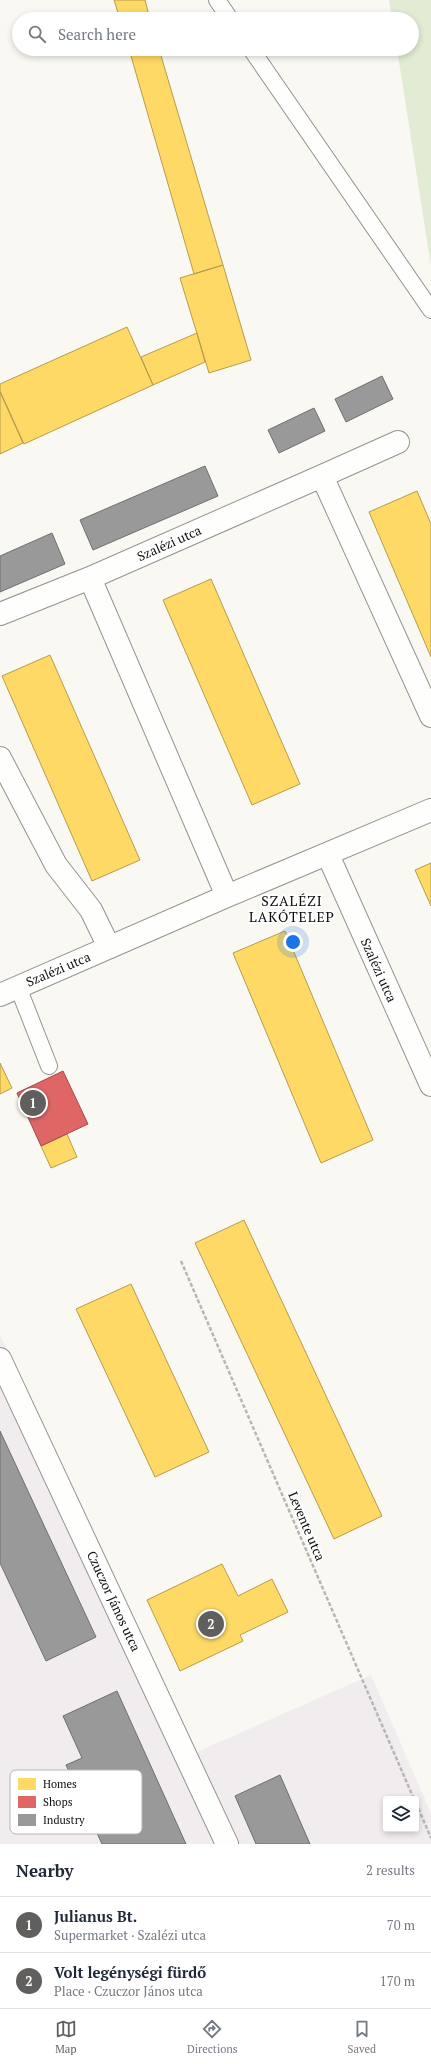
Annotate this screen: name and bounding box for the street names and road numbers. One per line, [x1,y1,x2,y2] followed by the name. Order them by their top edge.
[134,521,204,565] street label: Szalézi utca
[357,935,401,1005] street label: Szalézi utca
[23,947,93,991] street label: Szalézi utca
[284,1489,330,1564] street label: Levente utca
[83,1548,145,1655] street label: Czuczor János utca

